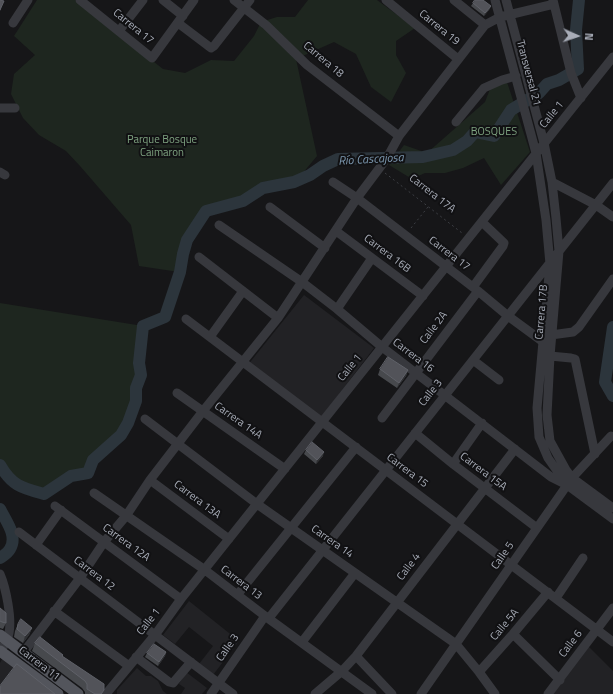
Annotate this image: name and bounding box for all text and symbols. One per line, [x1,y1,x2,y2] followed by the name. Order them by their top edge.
[110,7,156,47] street label: Carrera 17
[416,8,462,48] street label: Carrera 19
[557,16,597,56] north arrow
[581,32,597,41] text: N
[300,39,346,81] street label: Carrera 18
[513,39,543,107] street label: Transversal 21
[537,99,567,131] street label: Calle 1
[471,125,517,139] park label: BOSQUES
[127,133,197,159] park label: Parque Bosque Caimaron
[338,151,404,169] water label: Río Cascajosa
[406,172,458,216] street label: Carrera 17A
[361,232,413,276] street label: Carrera 16B
[426,234,472,274] street label: Carrera 17
[533,284,551,340] street label: Carrera 17B
[418,309,450,347] street label: Calle 2A
[390,336,436,376] street label: Carrera 16
[335,352,365,384] street label: Calle 1
[416,377,446,409] street label: Calle 3
[212,400,264,442] street label: Carrera 14A
[457,450,509,494] street label: Carrera 15A
[384,451,430,491] street label: Carrera 15
[171,478,223,522] street label: Carrera 13A
[100,521,152,565] street label: Carrera 12A
[308,523,356,561] street label: Carrera 14
[489,540,517,572] street label: Calle 5
[394,551,424,583] street label: Calle 4
[71,554,117,594] street label: Carrera 12
[218,563,264,603] street label: Carrera 13
[134,606,164,638] street label: Calle 1
[488,606,522,644] street label: Calle 5A
[556,628,586,660] street label: Calle 6
[214,632,242,664] street label: Calle 3
[16,644,62,684] street label: Carrera 11

